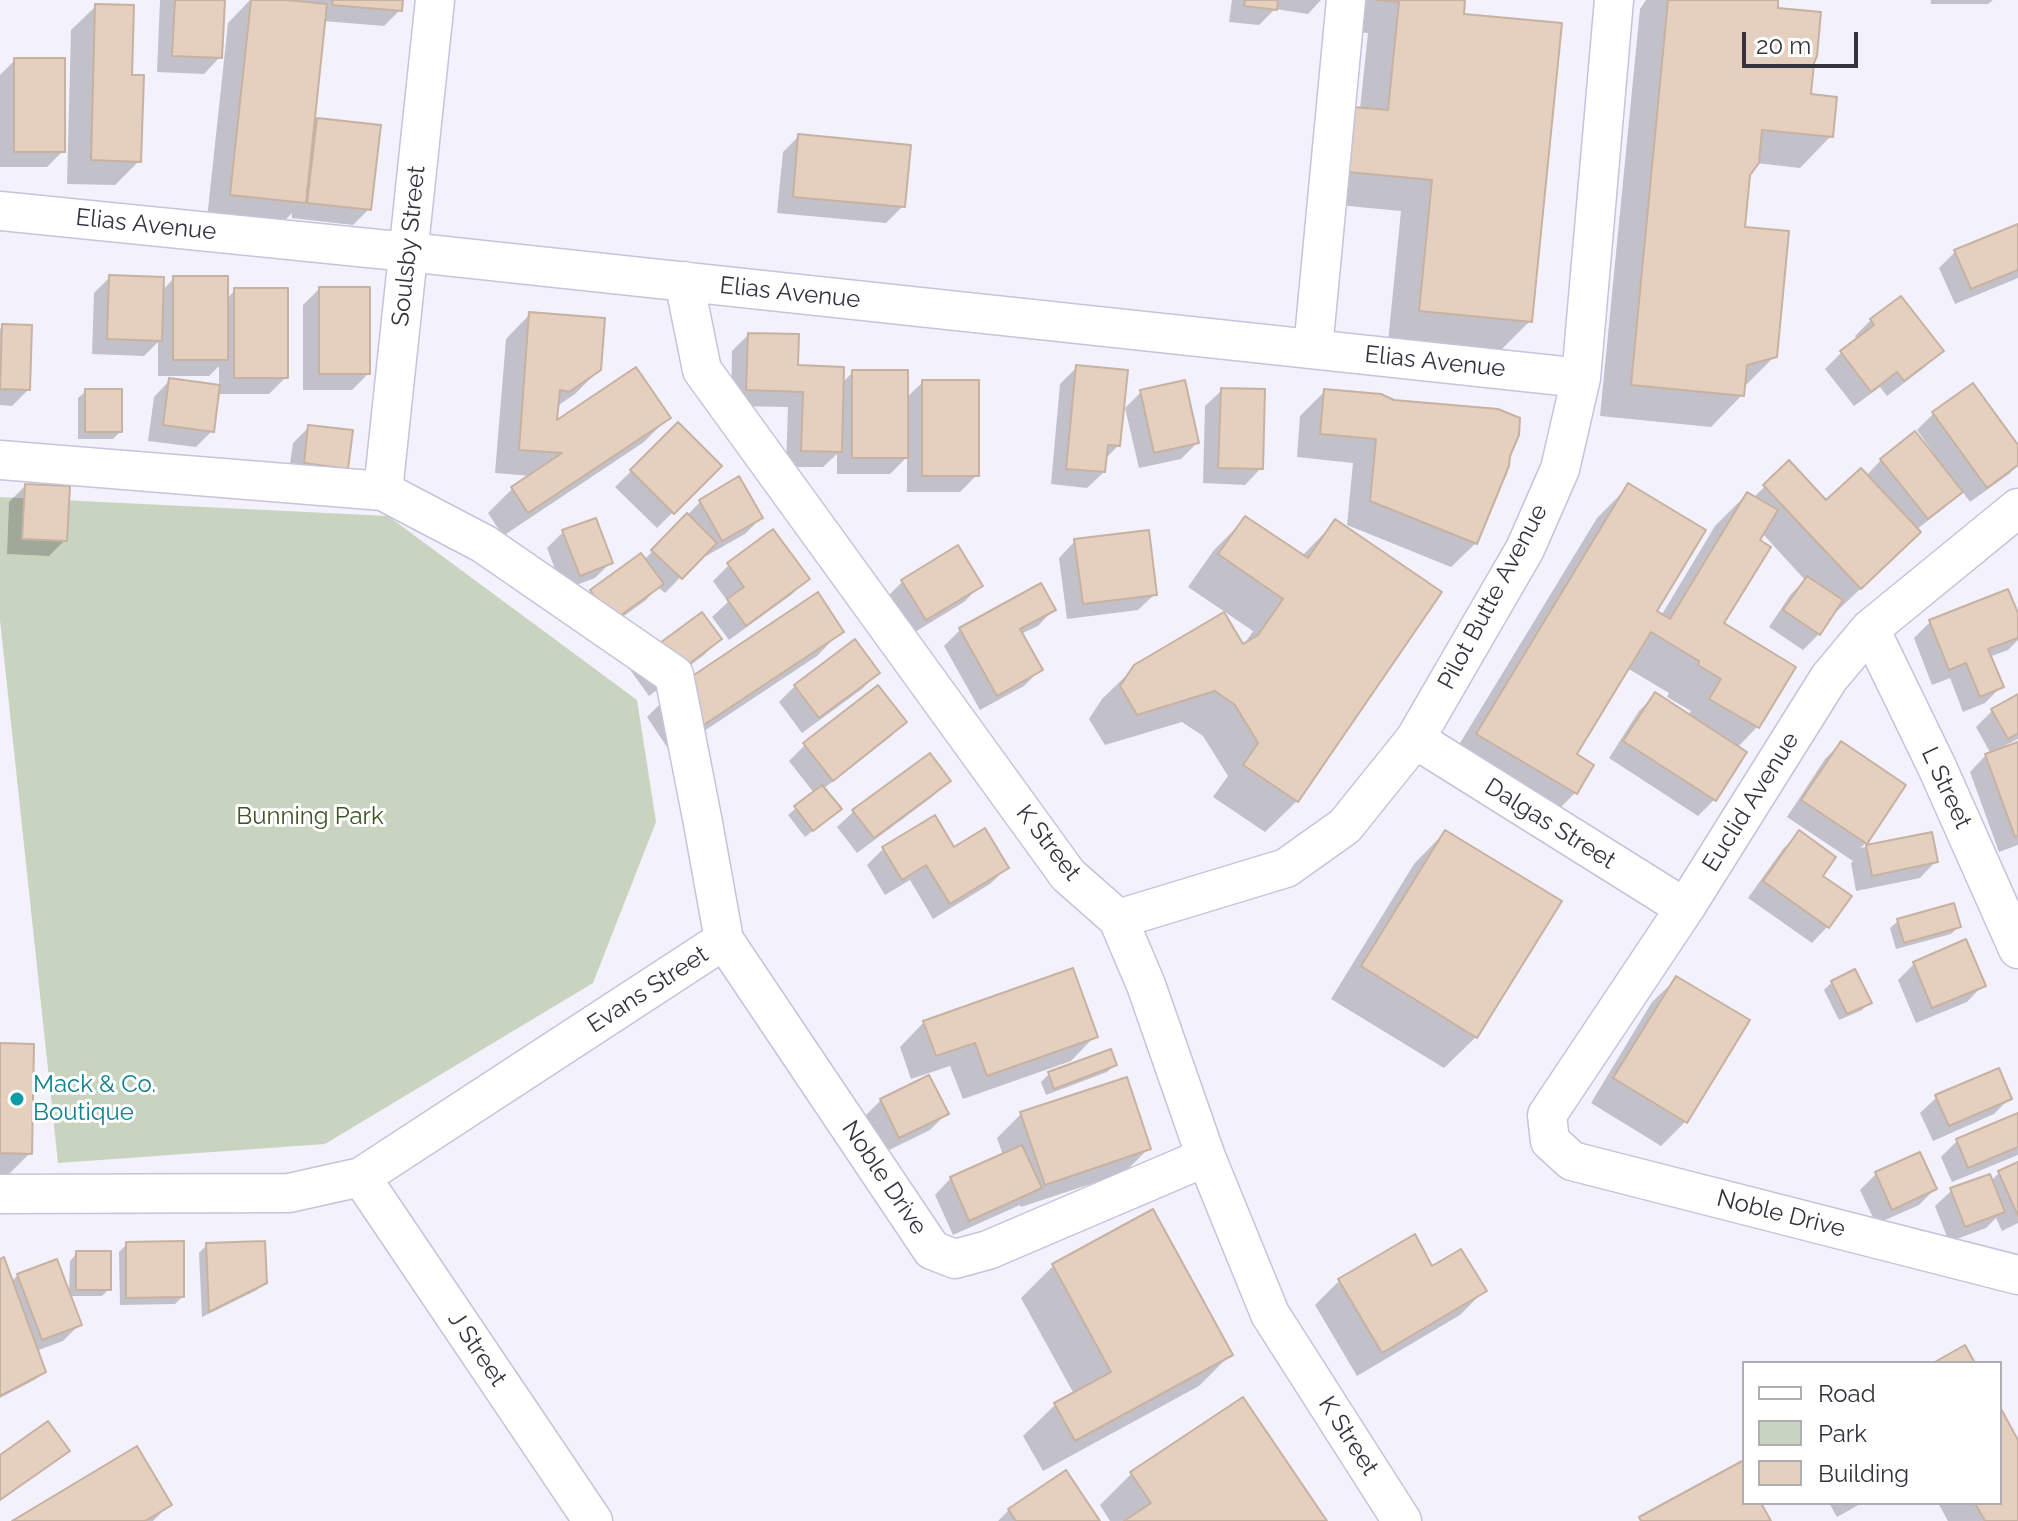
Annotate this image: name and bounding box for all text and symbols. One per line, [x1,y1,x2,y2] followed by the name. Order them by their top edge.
[1746,16,1862,66] scale bar
[1756,31,1811,60] text: 20 m
[386,164,432,328] street label: Soulsby Street
[74,203,218,247] street label: Elias Avenue
[718,271,862,315] street label: Elias Avenue
[1363,340,1507,384] street label: Elias Avenue
[1432,500,1554,694] street label: Pilot Butte Avenue
[1697,727,1805,877] street label: Euclid Avenue
[1915,743,1977,833] street label: L Street
[1479,772,1621,876] street label: Dalgas Street
[1010,799,1086,887] street label: K Street
[236,803,384,831] park label: Bunning Park
[582,940,714,1040] street label: Evans Street
[33,1071,156,1127] place label: Mack & Co. Boutique
[8,1090,26,1108] marker: Mack & Co. Boutique
[835,1115,933,1241] street label: Noble Drive
[1714,1184,1848,1244] street label: Noble Drive
[442,1306,512,1392] street label: J Street
[1742,1361,2002,1505] legend
[1818,1379,1876,1408] text: Road
[1312,1391,1384,1481] street label: K Street
[1818,1419,1867,1448] text: Park
[1818,1459,1909,1488] text: Building

